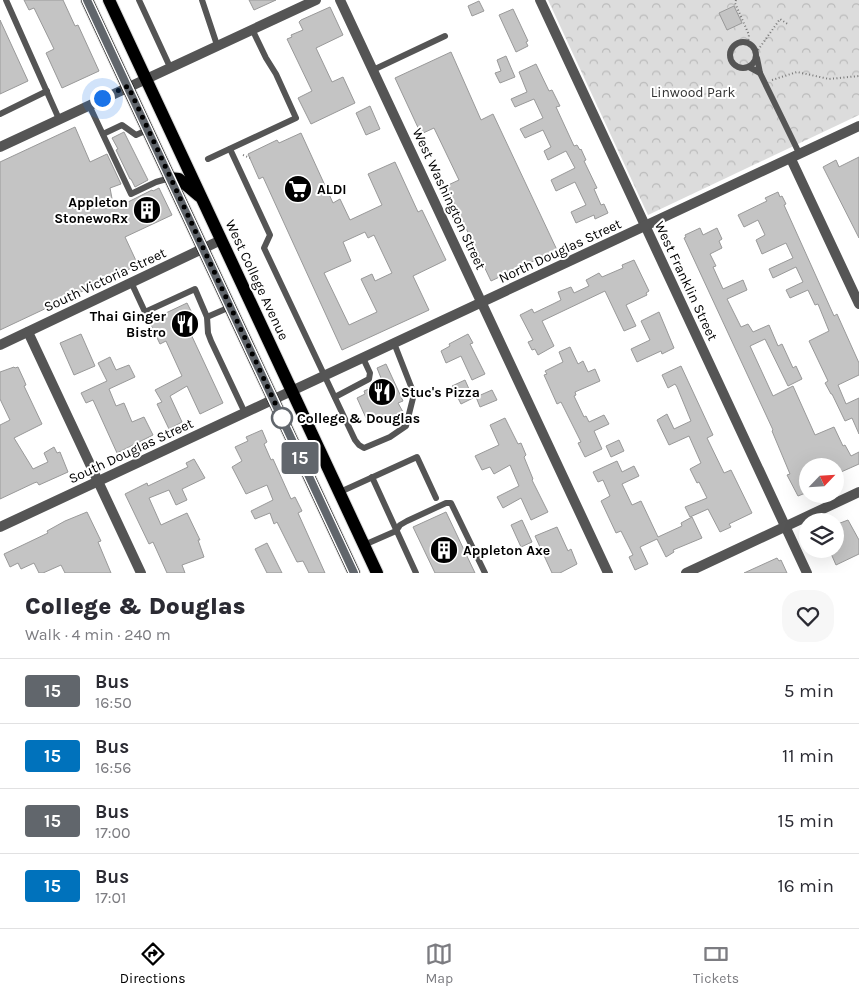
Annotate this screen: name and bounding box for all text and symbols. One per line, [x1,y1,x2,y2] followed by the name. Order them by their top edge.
[651,84,735,101] park label: Linwood Park
[90,86,115,111] your location
[409,125,489,273] street label: West Washington Street
[283,174,313,204] supermarket icon: ALDI
[317,181,347,198] place label: ALDI
[54,194,128,227] place label: Appleton StonewoRx
[132,195,162,225] building icon: Appleton StonewoRx
[496,215,624,287] street label: North Douglas Street
[222,217,292,343] street label: West College Avenue
[651,219,721,343] street label: West Franklin Street
[41,244,169,316] street label: South Victoria Street
[90,308,167,341] place label: Thai Ginger Bistro
[170,309,200,339] restaurant icon: Thai Ginger Bistro
[367,377,397,407] restaurant icon: Stuc's Pizza
[401,384,480,401] place label: Stuc's Pizza
[271,407,293,429] marker: College & Douglas
[297,410,420,427] place label: College & Douglas
[66,415,196,487] street label: South Douglas Street
[278,442,322,474] line badge: 15
[292,447,308,469] text: 15
[799,458,844,502] north arrow
[799,458,844,558] map controls
[799,513,844,558] button: layers
[429,535,459,565] building icon: Appleton Axe
[463,542,550,559] place label: Appleton Axe
[782,590,834,642] button: heart
[25,592,245,620] text: College & Douglas
[25,625,171,644] text: Walk · 4 min · 240 m
[95,671,129,693] text: Bus
[44,680,61,702] text: 15
[784,680,834,702] text: 5 min
[95,693,132,712] text: 16:50
[95,736,129,758] text: Bus
[44,745,61,767] text: 15
[782,745,834,767] text: 11 min
[95,758,131,777] text: 16:56
[95,801,129,823] text: Bus
[44,810,61,832] text: 15
[778,810,834,832] text: 15 min
[95,823,130,842] text: 17:00
[95,866,129,888] text: Bus
[44,875,61,897] text: 15
[777,875,834,897] text: 16 min
[95,888,126,907] text: 17:01
[120,940,186,987] tab: Directions
[425,940,453,987] tab: Map
[693,940,739,987] tab: Tickets

